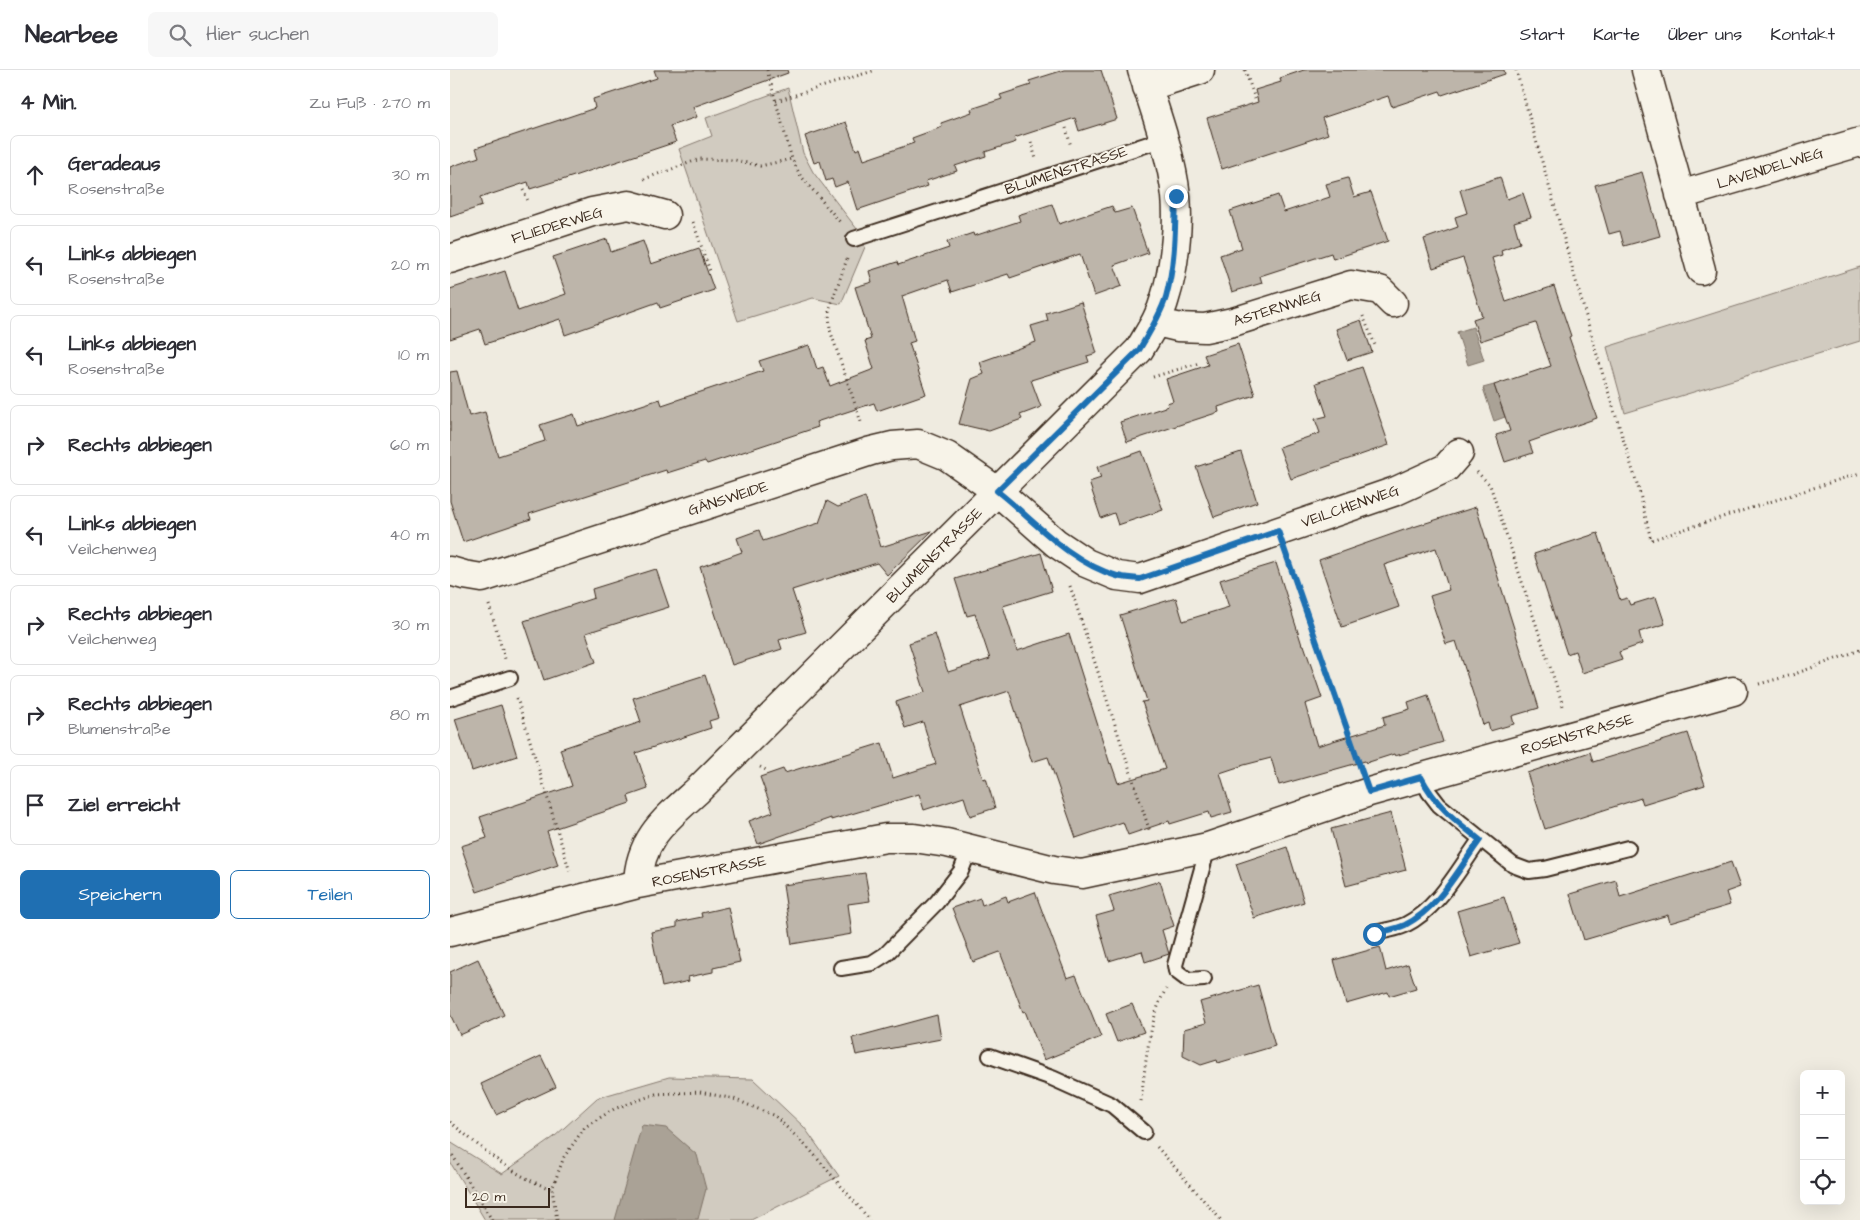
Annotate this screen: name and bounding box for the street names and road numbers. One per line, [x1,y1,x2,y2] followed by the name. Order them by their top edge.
[1002,141,1130,200] street label: BLUMENSTRASSE
[1714,142,1826,195] street label: LAVENDELWEG
[509,201,606,249] street label: FLIEDERWEG
[1231,285,1324,332] street label: ASTERNWEG
[685,476,771,521] street label: GÄNSWEIDE
[1298,480,1403,533] street label: VEILCHENWEG
[882,503,987,608] street label: BLUMENSTRASSE
[1518,708,1636,761] street label: ROSENSTRASSE
[650,850,768,893] street label: ROSENSTRASSE

